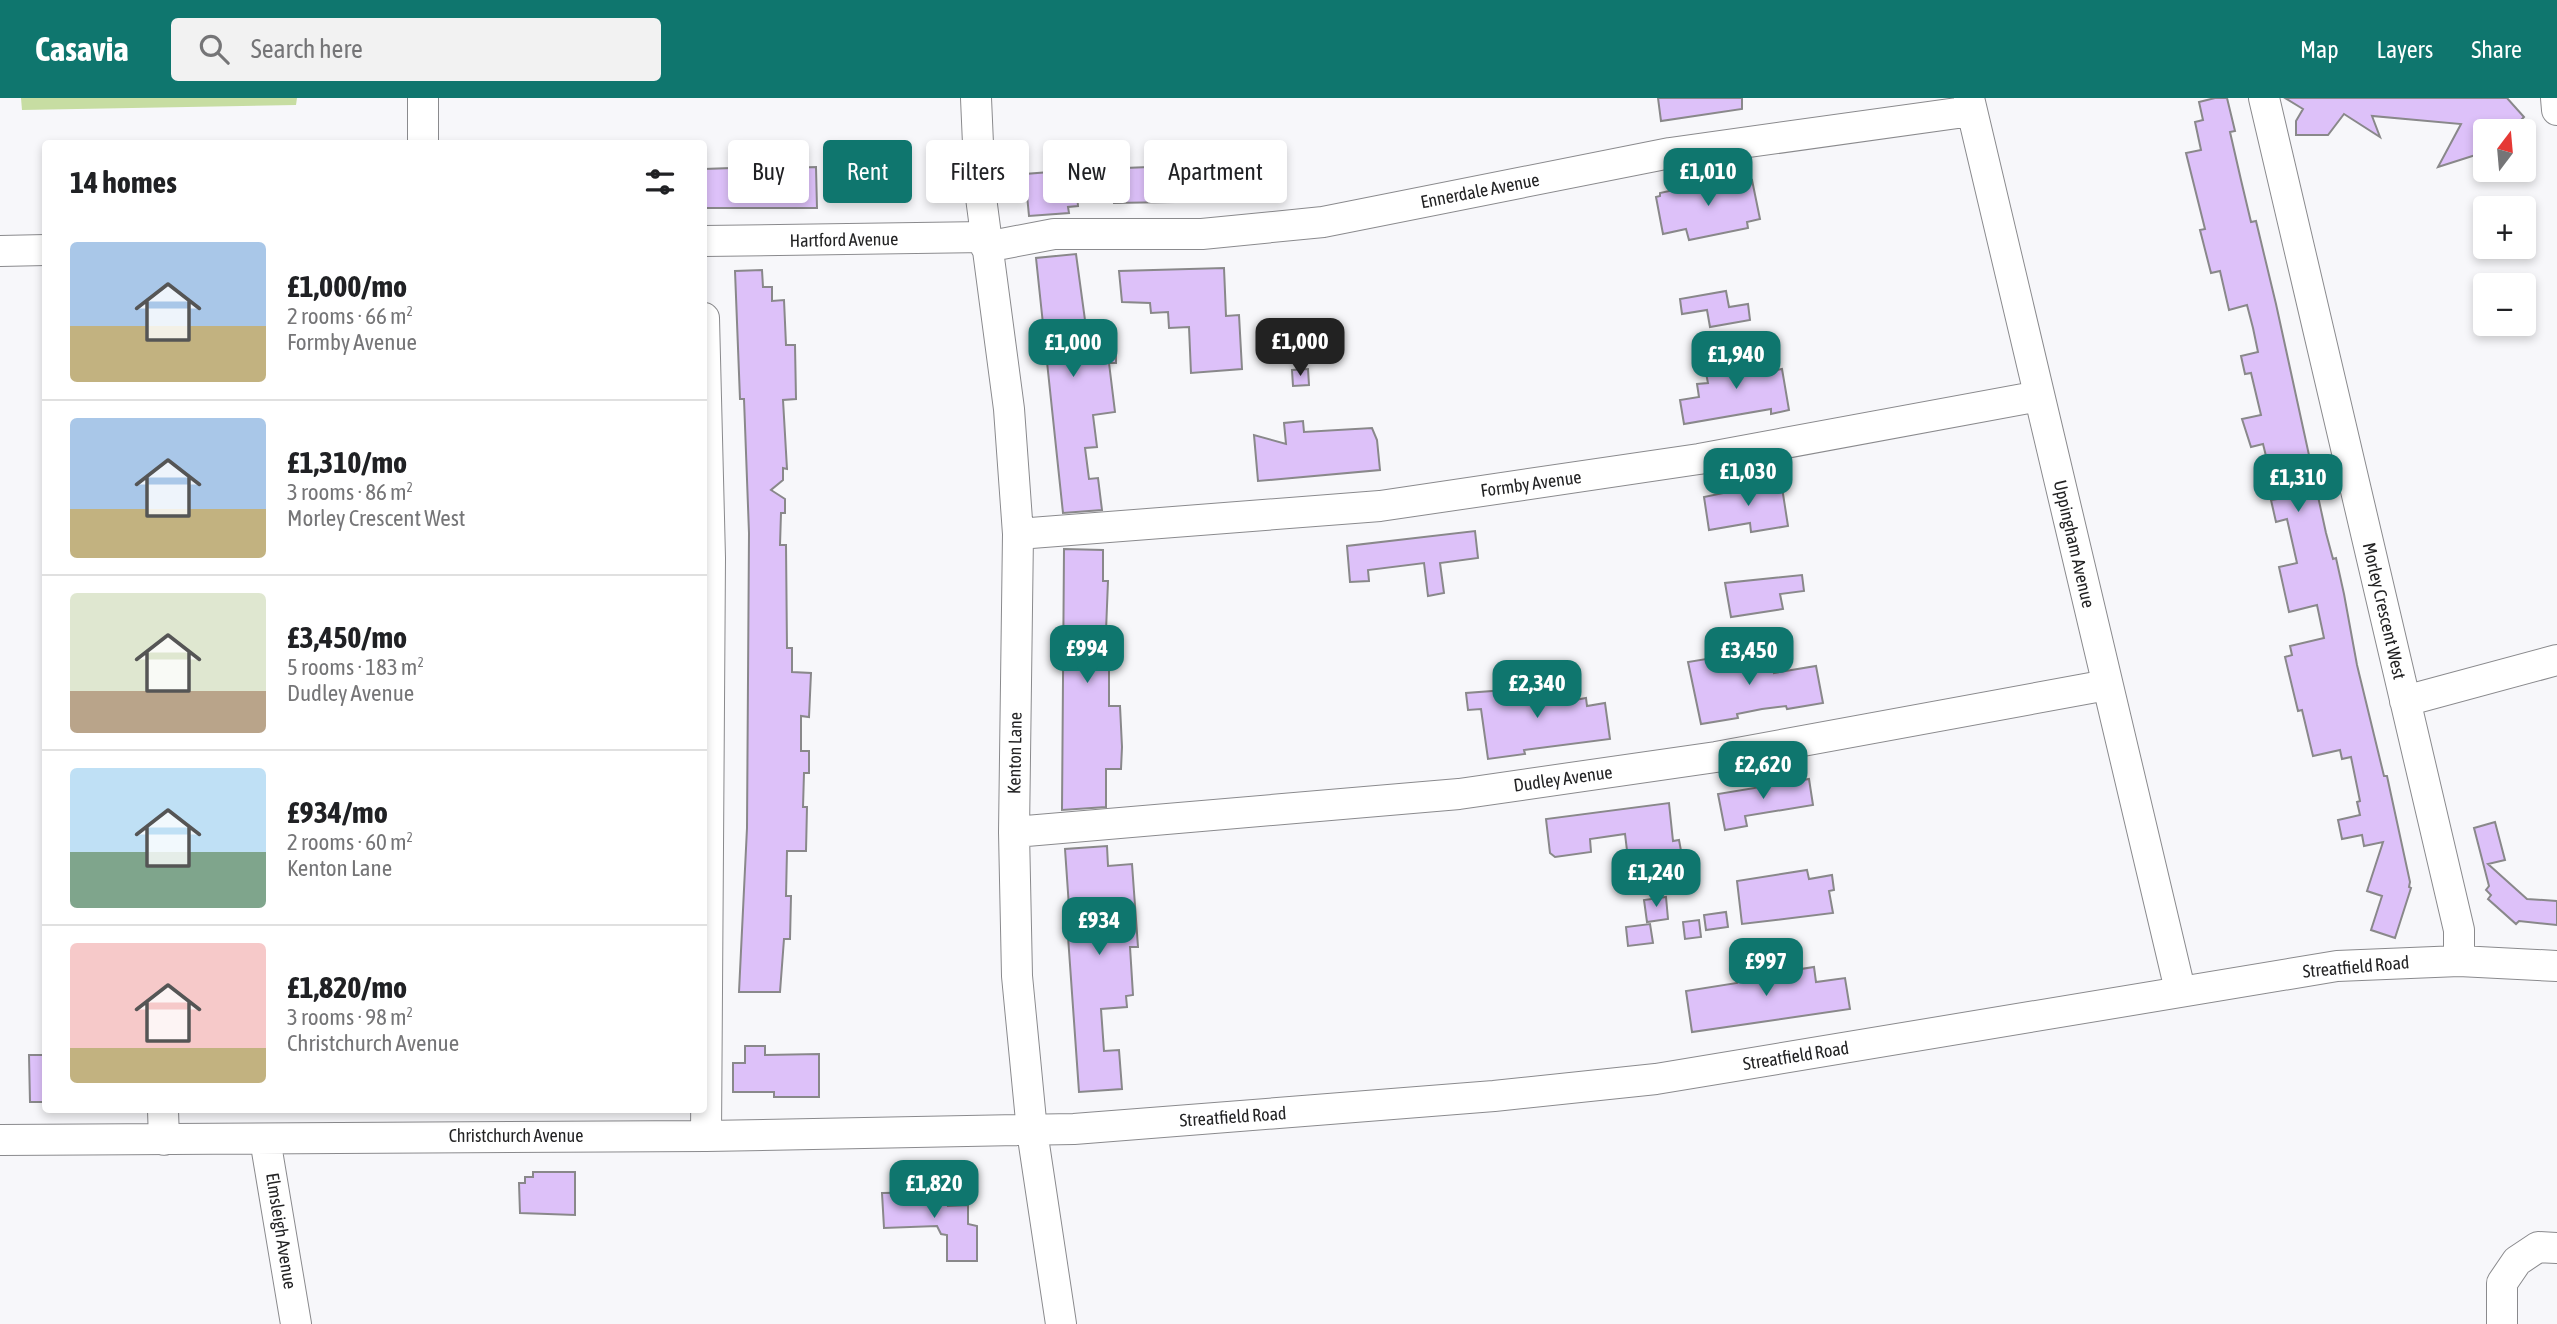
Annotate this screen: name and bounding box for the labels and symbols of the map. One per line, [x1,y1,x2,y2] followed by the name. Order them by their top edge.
[2473,119,2536,182] north arrow
[1651,148,1765,208] pin: £1,010
[1419,169,1541,212] street label: Ennerdale Avenue
[789,228,899,251] street label: Hartford Avenue
[1243,318,1357,378] pin: £1,000
[1016,320,1130,379] pin: £1,000
[1679,331,1793,391] pin: £1,940
[1691,448,1805,508] pin: £1,030
[2241,454,2355,514] pin: £1,310
[1479,466,1583,501] street label: Formby Avenue
[2050,478,2099,610] street label: Uppingham Avenue
[2359,540,2410,681] street label: Morley Crescent West
[1046,626,1128,685] pin: £994
[1692,628,1806,687] pin: £3,450
[1480,660,1594,720] pin: £2,340
[1003,712,1026,794] street label: Kenton Lane
[1706,742,1820,801] pin: £2,620
[1512,761,1614,796] street label: Dudley Avenue
[1599,850,1713,909] pin: £1,240
[1058,898,1140,957] pin: £934
[1725,939,1807,998] pin: £997
[2302,951,2410,982] street label: Streatfield Road
[1741,1037,1850,1074] street label: Streatfield Road
[1179,1102,1287,1131] street label: Streatfield Road
[449,1125,583,1146] street label: Christchurch Avenue
[877,1160,991,1220] pin: £1,820
[262,1171,301,1291] street label: Elmsleigh Avenue

